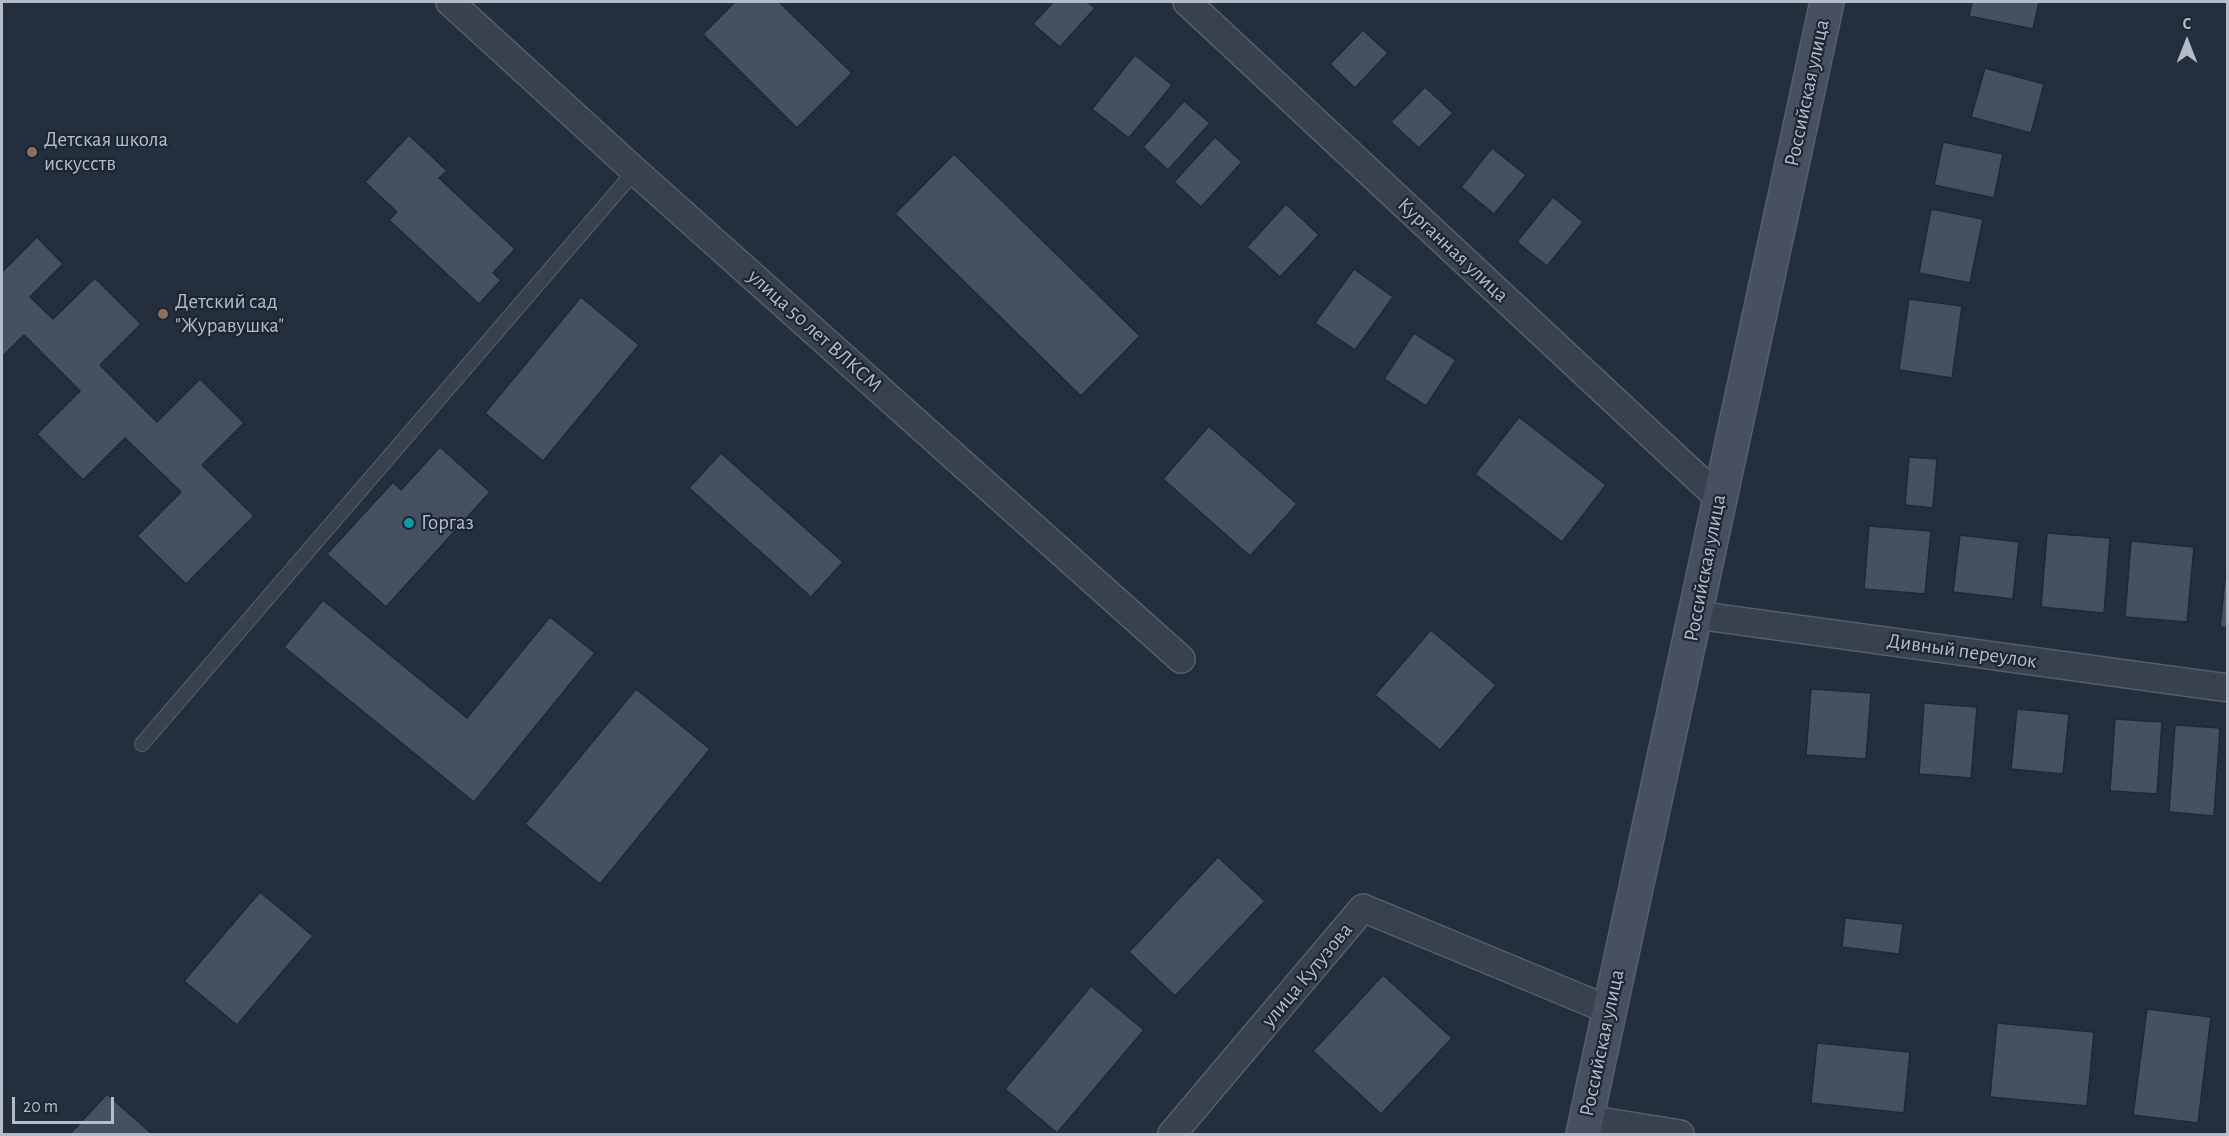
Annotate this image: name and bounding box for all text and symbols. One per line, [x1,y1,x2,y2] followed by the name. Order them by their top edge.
[2157,12,2217,72] north arrow
[2183,16,2191,32] text: С
[1779,17,1835,169] street label: Российская улица
[44,127,168,177] place label: Детская школа искусств
[25,145,39,159] marker: Детская школа искусств
[1392,192,1514,308] street label: Курганная улица
[743,264,887,398] street label: улица 50 лет ВЛКСМ
[175,289,284,339] place label: Детский сад "Журавушка"
[156,307,170,321] marker: Детский сад "Журавушка"
[1678,492,1732,644] street label: Российская улица
[421,510,474,536] place label: Горгаз
[402,516,416,530] marker: Горгаз
[1885,628,2039,674] street label: Дивный переулок
[1256,918,1358,1032] street label: улица Кутузова
[1574,967,1630,1119] street label: Российская улица
[15,1085,117,1123] scale bar
[23,1098,58,1116] text: 20 m

